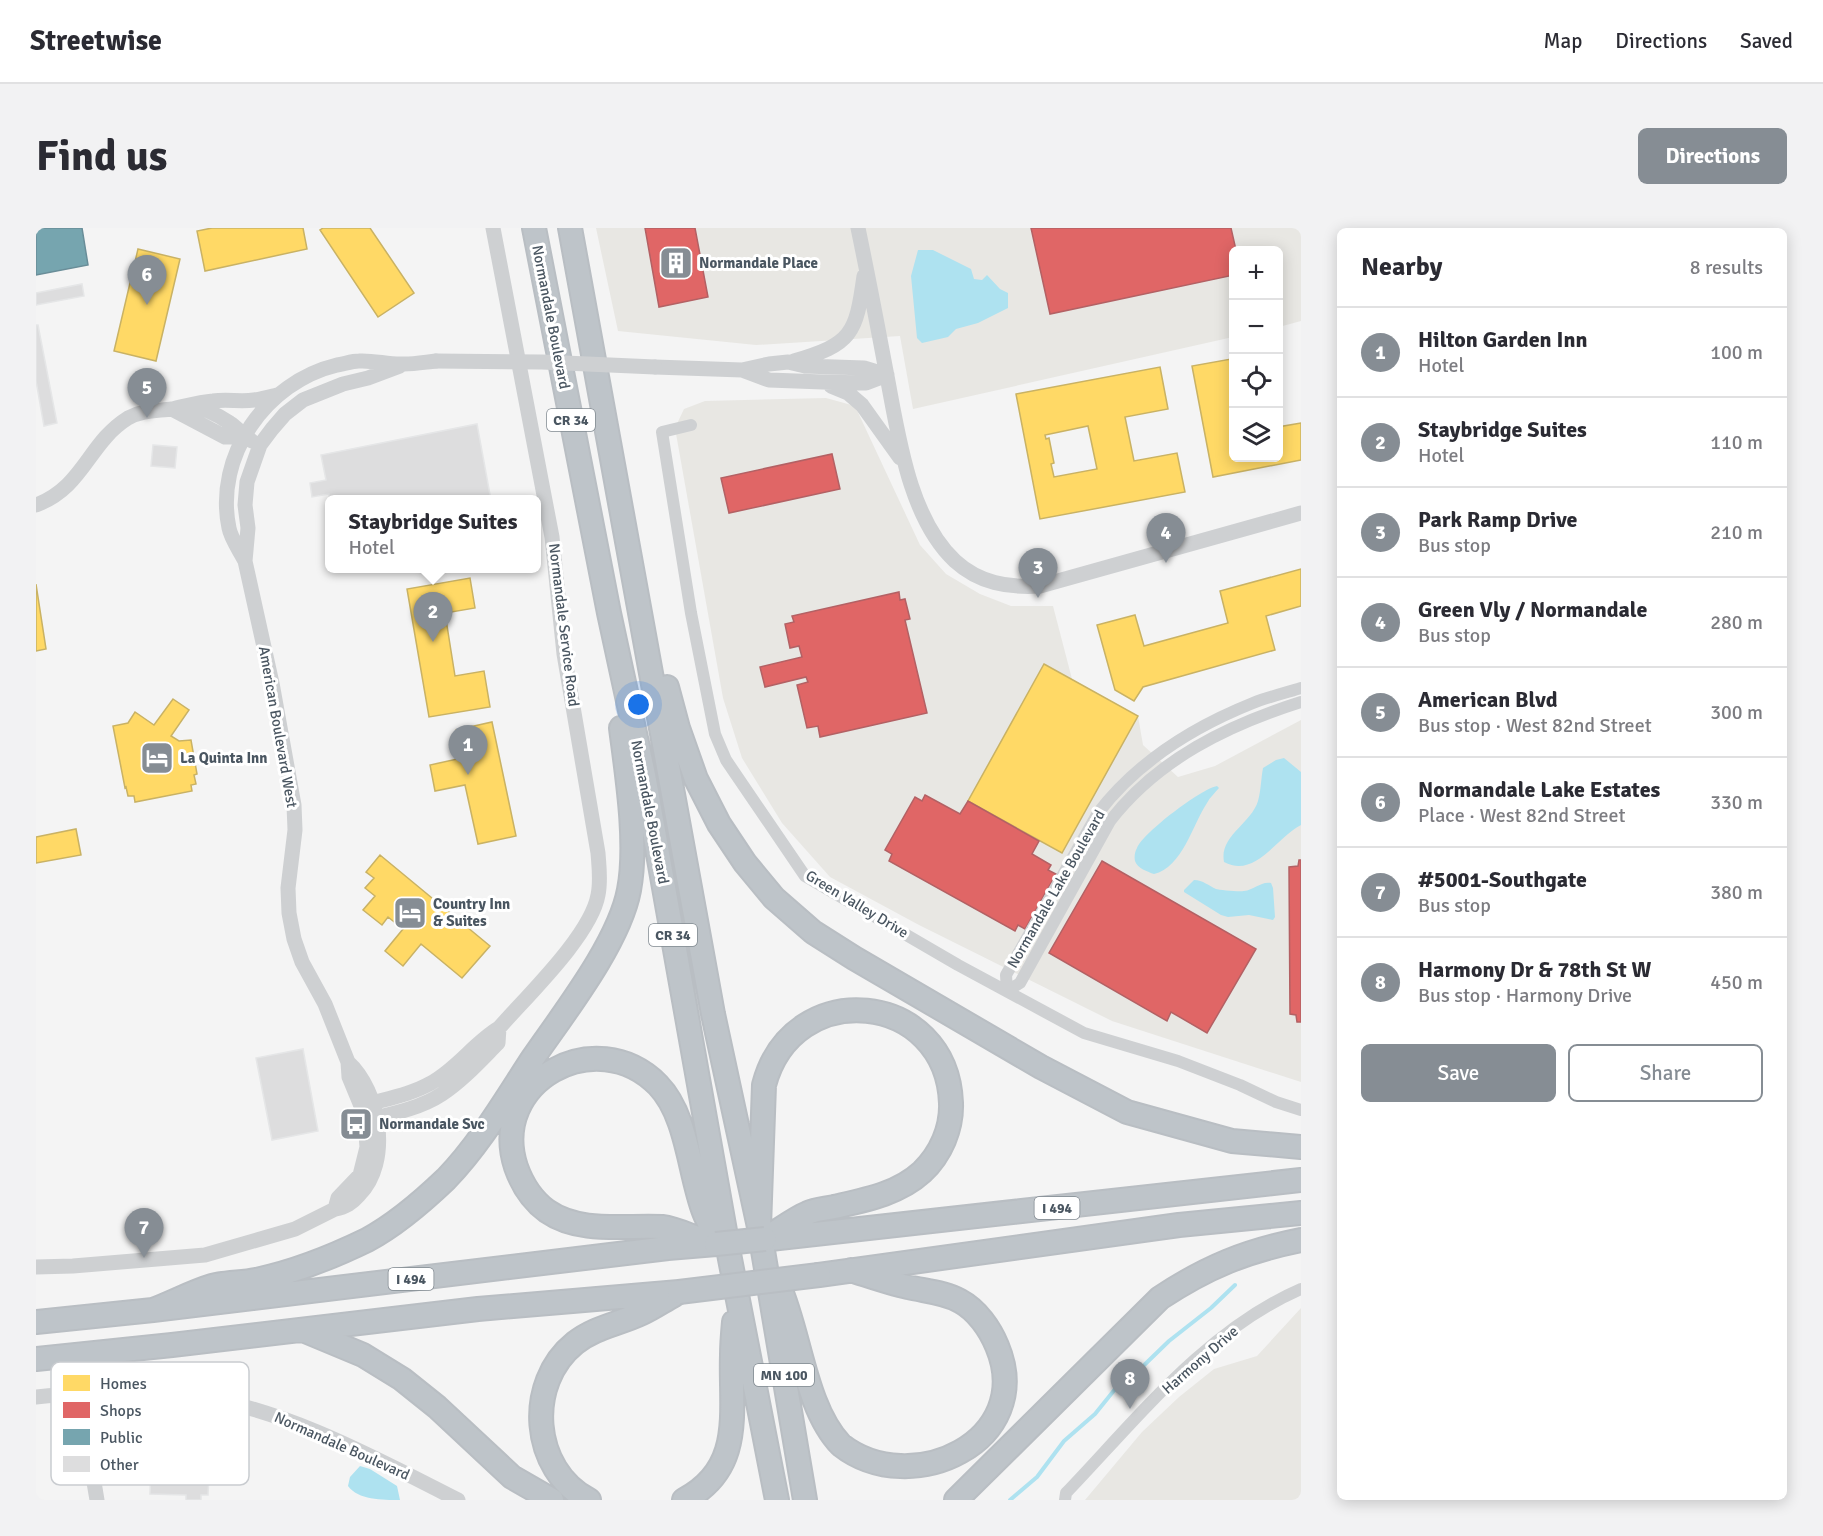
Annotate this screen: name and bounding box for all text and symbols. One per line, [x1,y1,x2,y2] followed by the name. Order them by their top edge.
[30,24,162,58] text: Streetwise
[1544,28,1582,54] text: Map
[1615,28,1707,54] text: Directions
[1740,28,1793,54] text: Saved
[1638,128,1787,184] button: Directions
[36,131,167,182] text: Find us
[528,243,574,391] street label: Normandale Boulevard
[658,245,694,281] building icon: Normandale Place
[1229,246,1283,462] map controls
[1229,246,1283,300] button: +
[1361,251,1442,283] text: Nearby
[699,254,818,272] place label: Normandale Place
[1690,255,1763,280] text: 8 results
[128,256,166,305] pin: 6
[1229,300,1283,354] button: −
[1418,326,1588,353] text: Hilton Garden Inn
[1375,340,1386,365] text: 1
[1710,340,1763,365] text: 100 m
[1418,353,1464,378] text: Hotel
[1229,354,1283,408] button: locate
[128,368,166,418] pin: 5
[1229,408,1283,462] button: layers
[547,409,595,431] road number: CR 34
[1418,416,1587,443] text: Staybridge Suites
[1375,430,1386,455] text: 2
[1710,430,1763,455] text: 110 m
[1418,443,1464,468] text: Hotel
[325,495,541,573] popup
[1418,506,1578,533] text: Park Ramp Drive
[349,508,517,535] text: Staybridge Suites
[1146,514,1186,563] pin: 4
[1375,520,1386,545] text: 3
[1710,520,1763,545] text: 210 m
[1418,533,1491,558] text: Bus stop
[349,535,395,560] text: Hotel
[545,542,583,708] street label: Normandale Service Road
[1018,548,1058,598] pin: 3
[414,592,452,642] pin: 2
[1418,596,1647,623] text: Green Vly / Normandale
[1375,610,1386,635] text: 4
[1710,610,1763,635] text: 280 m
[1418,623,1491,648] text: Bus stop
[255,645,301,809] street label: American Boulevard West
[1418,686,1558,713] text: American Blvd
[624,690,653,719] your location
[1375,700,1386,725] text: 5
[1710,700,1763,725] text: 300 m
[1418,713,1652,738] text: Bus stop · West 82nd Street
[448,726,488,775] pin: 1
[627,738,673,886] street label: Normandale Boulevard
[139,740,175,776] hotel icon: La Quinta Inn
[180,749,268,767] place label: La Quinta Inn
[1418,776,1660,803] text: Normandale Lake Estates
[1375,790,1386,815] text: 6
[1710,790,1763,815] text: 330 m
[1418,803,1626,828] text: Place · West 82nd Street
[1003,807,1109,971] street label: Normandale Lake Boulevard
[802,866,912,942] street label: Green Valley Drive
[1418,866,1587,893] text: #5001-Southgate
[1375,880,1386,905] text: 7
[1710,880,1763,905] text: 380 m
[1418,893,1491,918] text: Bus stop
[392,895,428,931] hotel icon: Country Inn & Suites
[433,895,510,930] place label: Country Inn & Suites
[649,924,697,946] road number: CR 34
[1418,956,1651,983] text: Harmony Dr & 78th St W
[1375,970,1386,995] text: 8
[1710,970,1763,995] text: 450 m
[1418,983,1632,1008] text: Bus stop · Harmony Drive
[1361,1044,1556,1102] button: Save
[1568,1044,1763,1102] button: Share
[338,1106,374,1142] bus stop icon: Normandale Svc
[379,1115,485,1133] place label: Normandale Svc
[1034,1197,1080,1219] road number: I 494
[124,1208,164,1258] pin: 7
[388,1268,434,1290] road number: I 494
[1158,1322,1242,1398] street label: Harmony Drive
[1110,1360,1150,1409] pin: 8
[51,1362,249,1485] legend
[754,1364,814,1386] road number: MN 100
[100,1374,147,1394] text: Homes
[100,1401,141,1421] text: Shops
[272,1408,413,1484] street label: Normandale Boulevard
[100,1428,143,1448] text: Public
[100,1455,139,1475] text: Other

